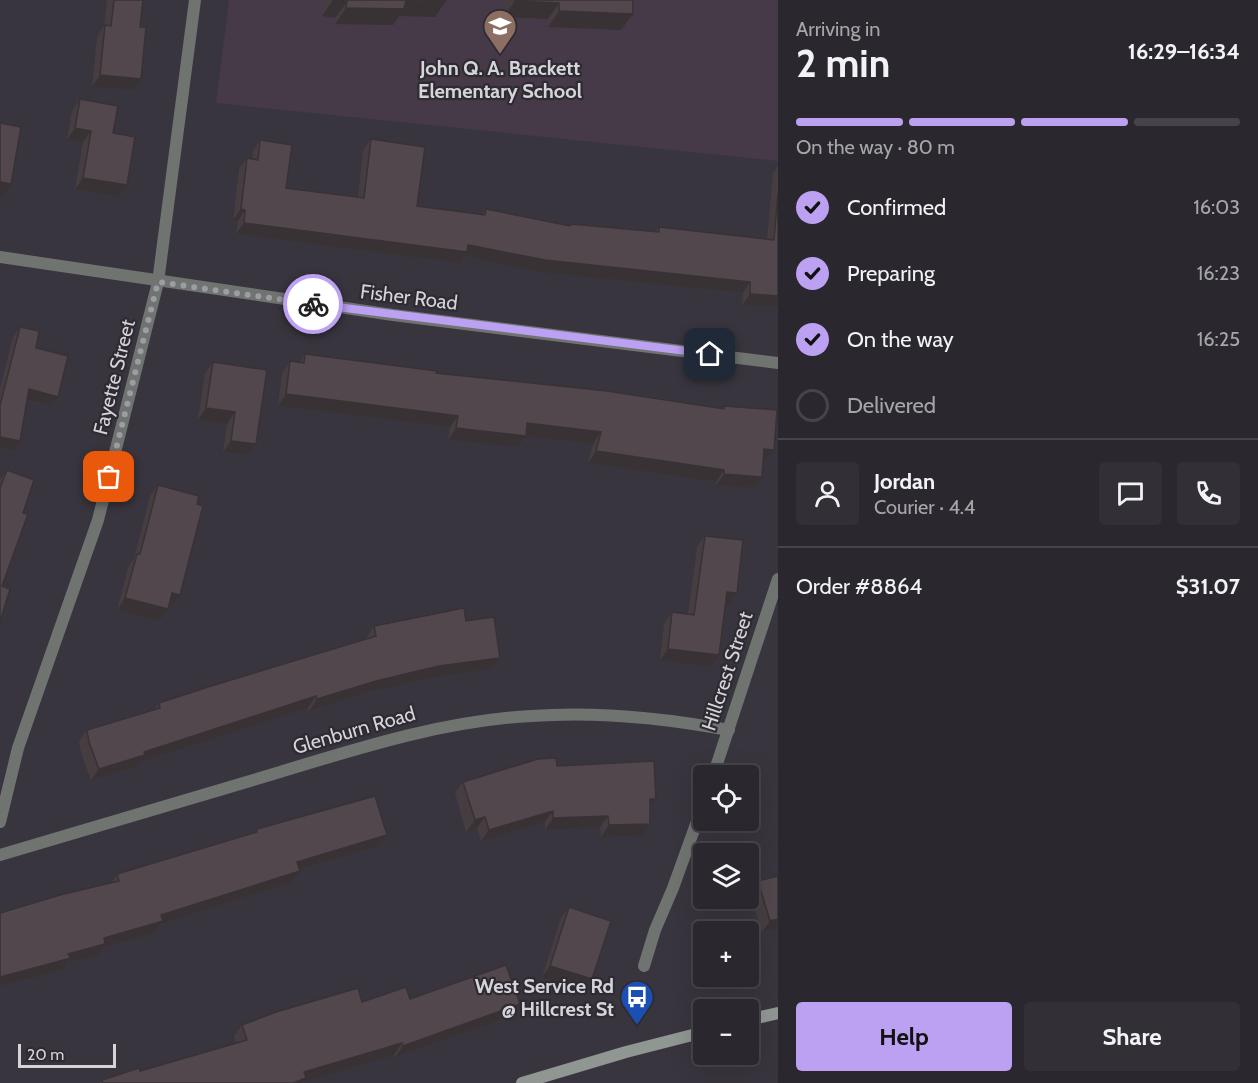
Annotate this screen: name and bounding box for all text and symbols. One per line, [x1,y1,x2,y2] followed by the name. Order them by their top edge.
[482,8,518,55] school or university icon: John Q. A. Brackett Elementary School
[796,17,880,41] text: Arriving in
[1128,38,1240,65] text: 16:29–16:34
[796,39,890,87] text: 2 min
[418,56,582,103] place label: John Q. A. Brackett Elementary School
[796,135,955,159] text: On the way · 80 m
[796,191,829,224] icon: check
[847,194,946,221] text: Confirmed
[1193,195,1240,219] text: 16:03
[796,257,829,290] icon: check
[847,260,935,287] text: Preparing
[1197,261,1240,285] text: 16:23
[283,274,343,334] courier
[359,279,459,315] street label: Fisher Road
[297,288,330,321] icon: bike
[88,317,140,437] street label: Fayette Street
[796,323,829,356] icon: check
[847,326,954,353] text: On the way
[1197,327,1240,351] text: 16:25
[684,328,735,379] pin
[693,337,726,370] icon: home
[847,392,936,419] text: Delivered
[83,451,134,502] pin
[92,460,125,493] icon: bag
[796,462,859,525] button: person
[1099,462,1162,525] button: chat
[1177,462,1240,525] button: phone
[874,468,935,495] text: Jordan
[874,495,975,519] text: Courier · 4.4
[796,573,922,600] text: Order #8864
[1176,573,1240,600] text: $31.07
[696,608,758,734] street label: Hillcrest Street
[290,701,418,759] street label: Glenburn Road
[693,765,759,1065] map controls
[693,765,759,831] button: locate
[693,843,759,909] button: layers
[693,921,759,987] button: +
[475,974,614,1021] place label: West Service Rd @ Hillcrest St
[619,979,655,1026] bus stop icon: West Service Rd @ Hillcrest St
[693,999,759,1065] button: −
[796,1002,1012,1071] button: Help
[1024,1002,1240,1071] button: Share
[18,1041,116,1068] scale bar
[27,1045,64,1064] text: 20 m

